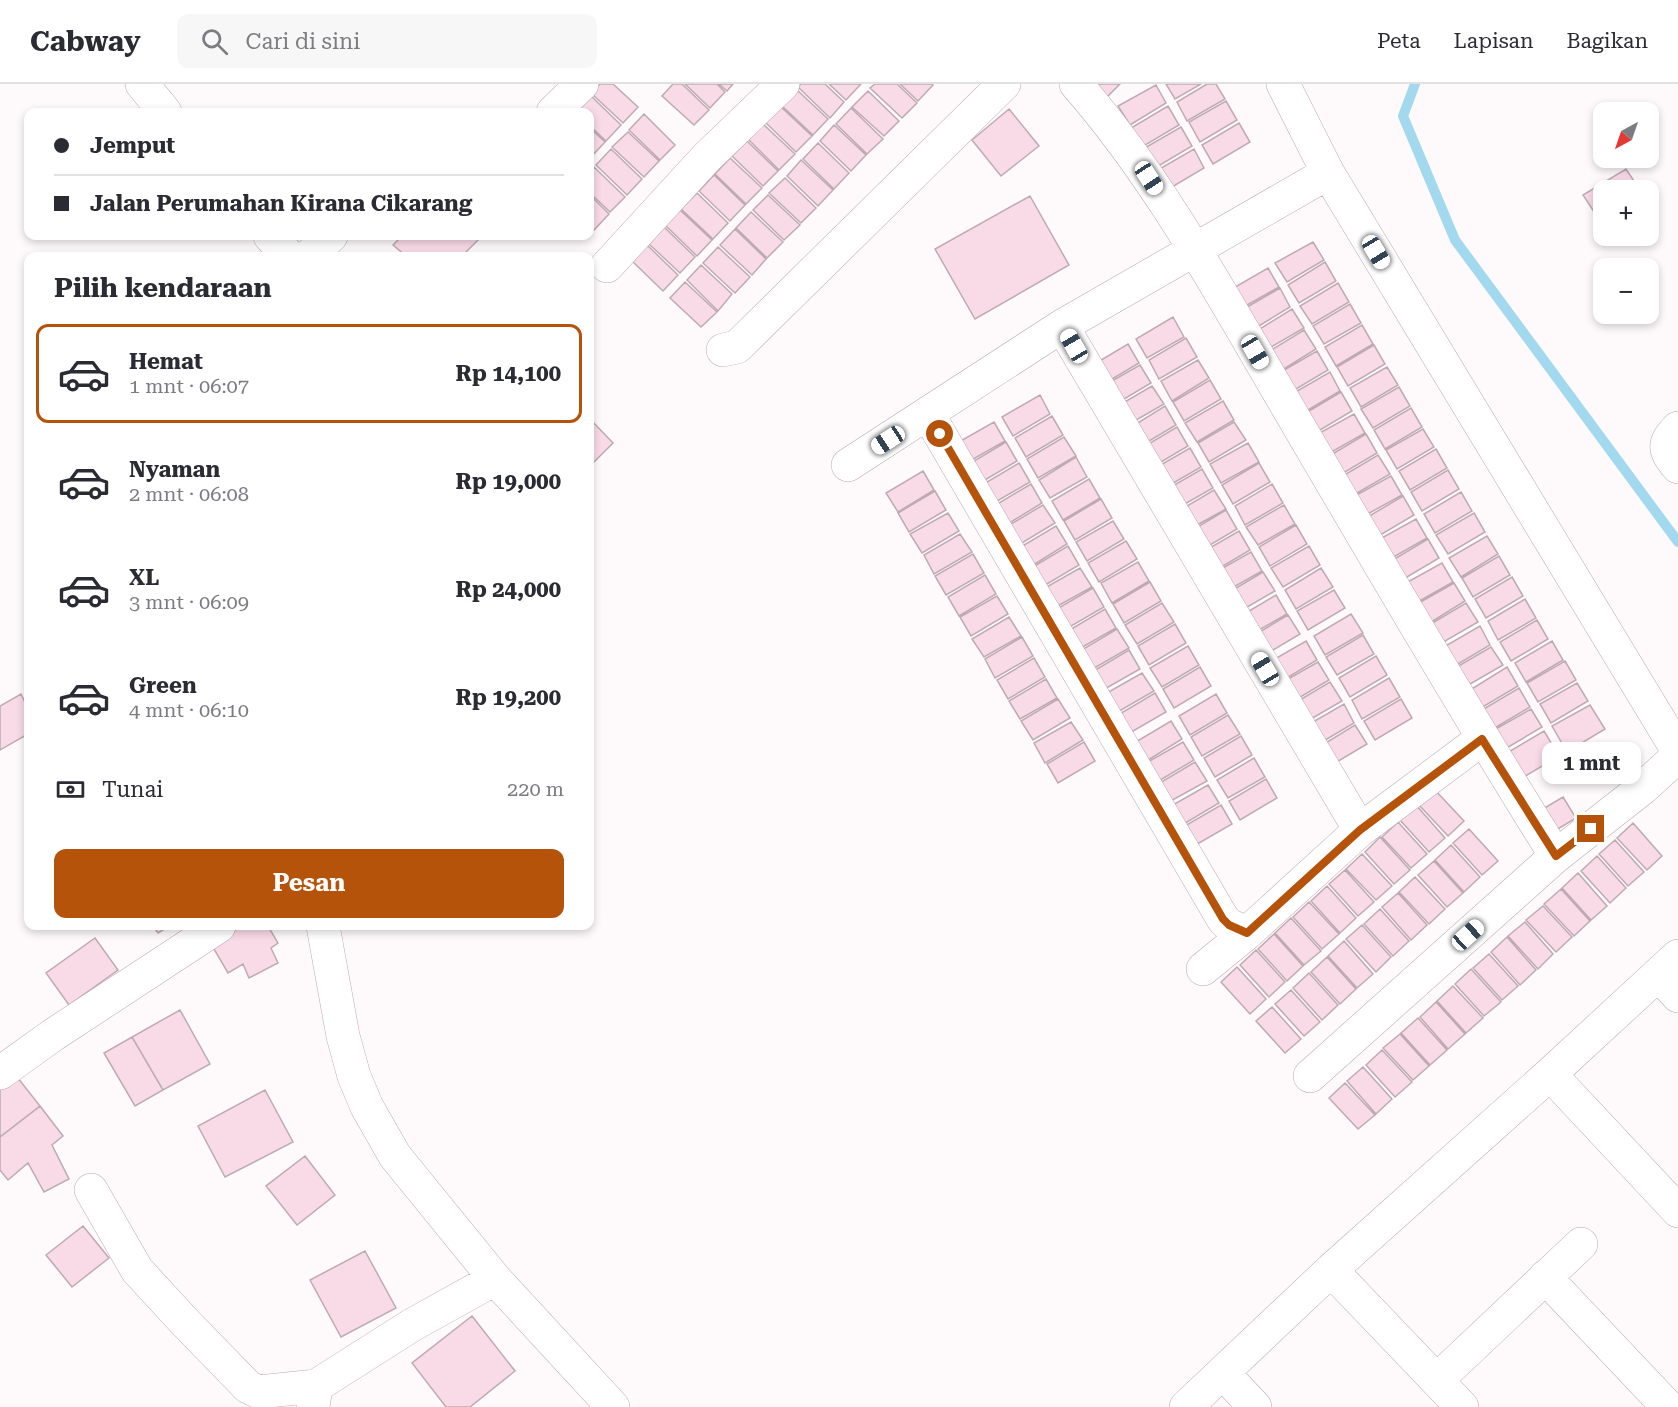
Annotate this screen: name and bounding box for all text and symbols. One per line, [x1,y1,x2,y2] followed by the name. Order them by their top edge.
[177,14,597,68] search box
[30,25,141,58] text: Cabway
[198,25,231,58] icon: search
[246,29,360,54] text: Cari di sini
[1377,29,1421,53] text: Peta
[1454,29,1534,53] text: Lapisan
[1567,29,1648,53] text: Bagikan
[1593,102,1659,168] north arrow
[1593,102,1659,324] map controls
[90,133,175,158] text: Jemput
[1132,158,1166,198] car
[1593,180,1659,246] button: +
[90,191,472,216] text: Jalan Perumahan Kirana Cikarang
[1359,232,1393,272] car
[1593,258,1659,324] button: −
[54,272,272,304] text: Pilih kendaraan
[1057,326,1091,366] car
[1238,332,1272,372] car
[57,347,111,401] icon: car
[129,349,203,374] text: Hemat
[456,361,561,386] text: Rp 14,100
[129,374,249,398] text: 1 mnt · 06:07
[926,420,953,447] route start
[868,423,908,457] car
[57,455,111,509] icon: car
[129,457,220,482] text: Nyaman
[456,469,561,494] text: Rp 19,000
[129,482,249,506] text: 2 mnt · 06:08
[57,563,111,617] icon: car
[129,565,159,590] text: XL
[456,577,561,602] text: Rp 24,000
[129,590,249,614] text: 3 mnt · 06:09
[1248,649,1282,689] car
[57,671,111,725] icon: car
[129,673,197,698] text: Green
[456,685,561,710] text: Rp 19,200
[129,698,249,722] text: 4 mnt · 06:10
[1542,742,1640,784] callout: 1 mnt
[1563,751,1620,775] text: 1 mnt
[54,773,87,806] icon: cash
[102,777,163,802] text: Tunai
[507,777,564,801] text: 220 m
[1577,815,1604,842] route end
[54,849,564,918] button: Pesan
[1449,916,1487,954] car

